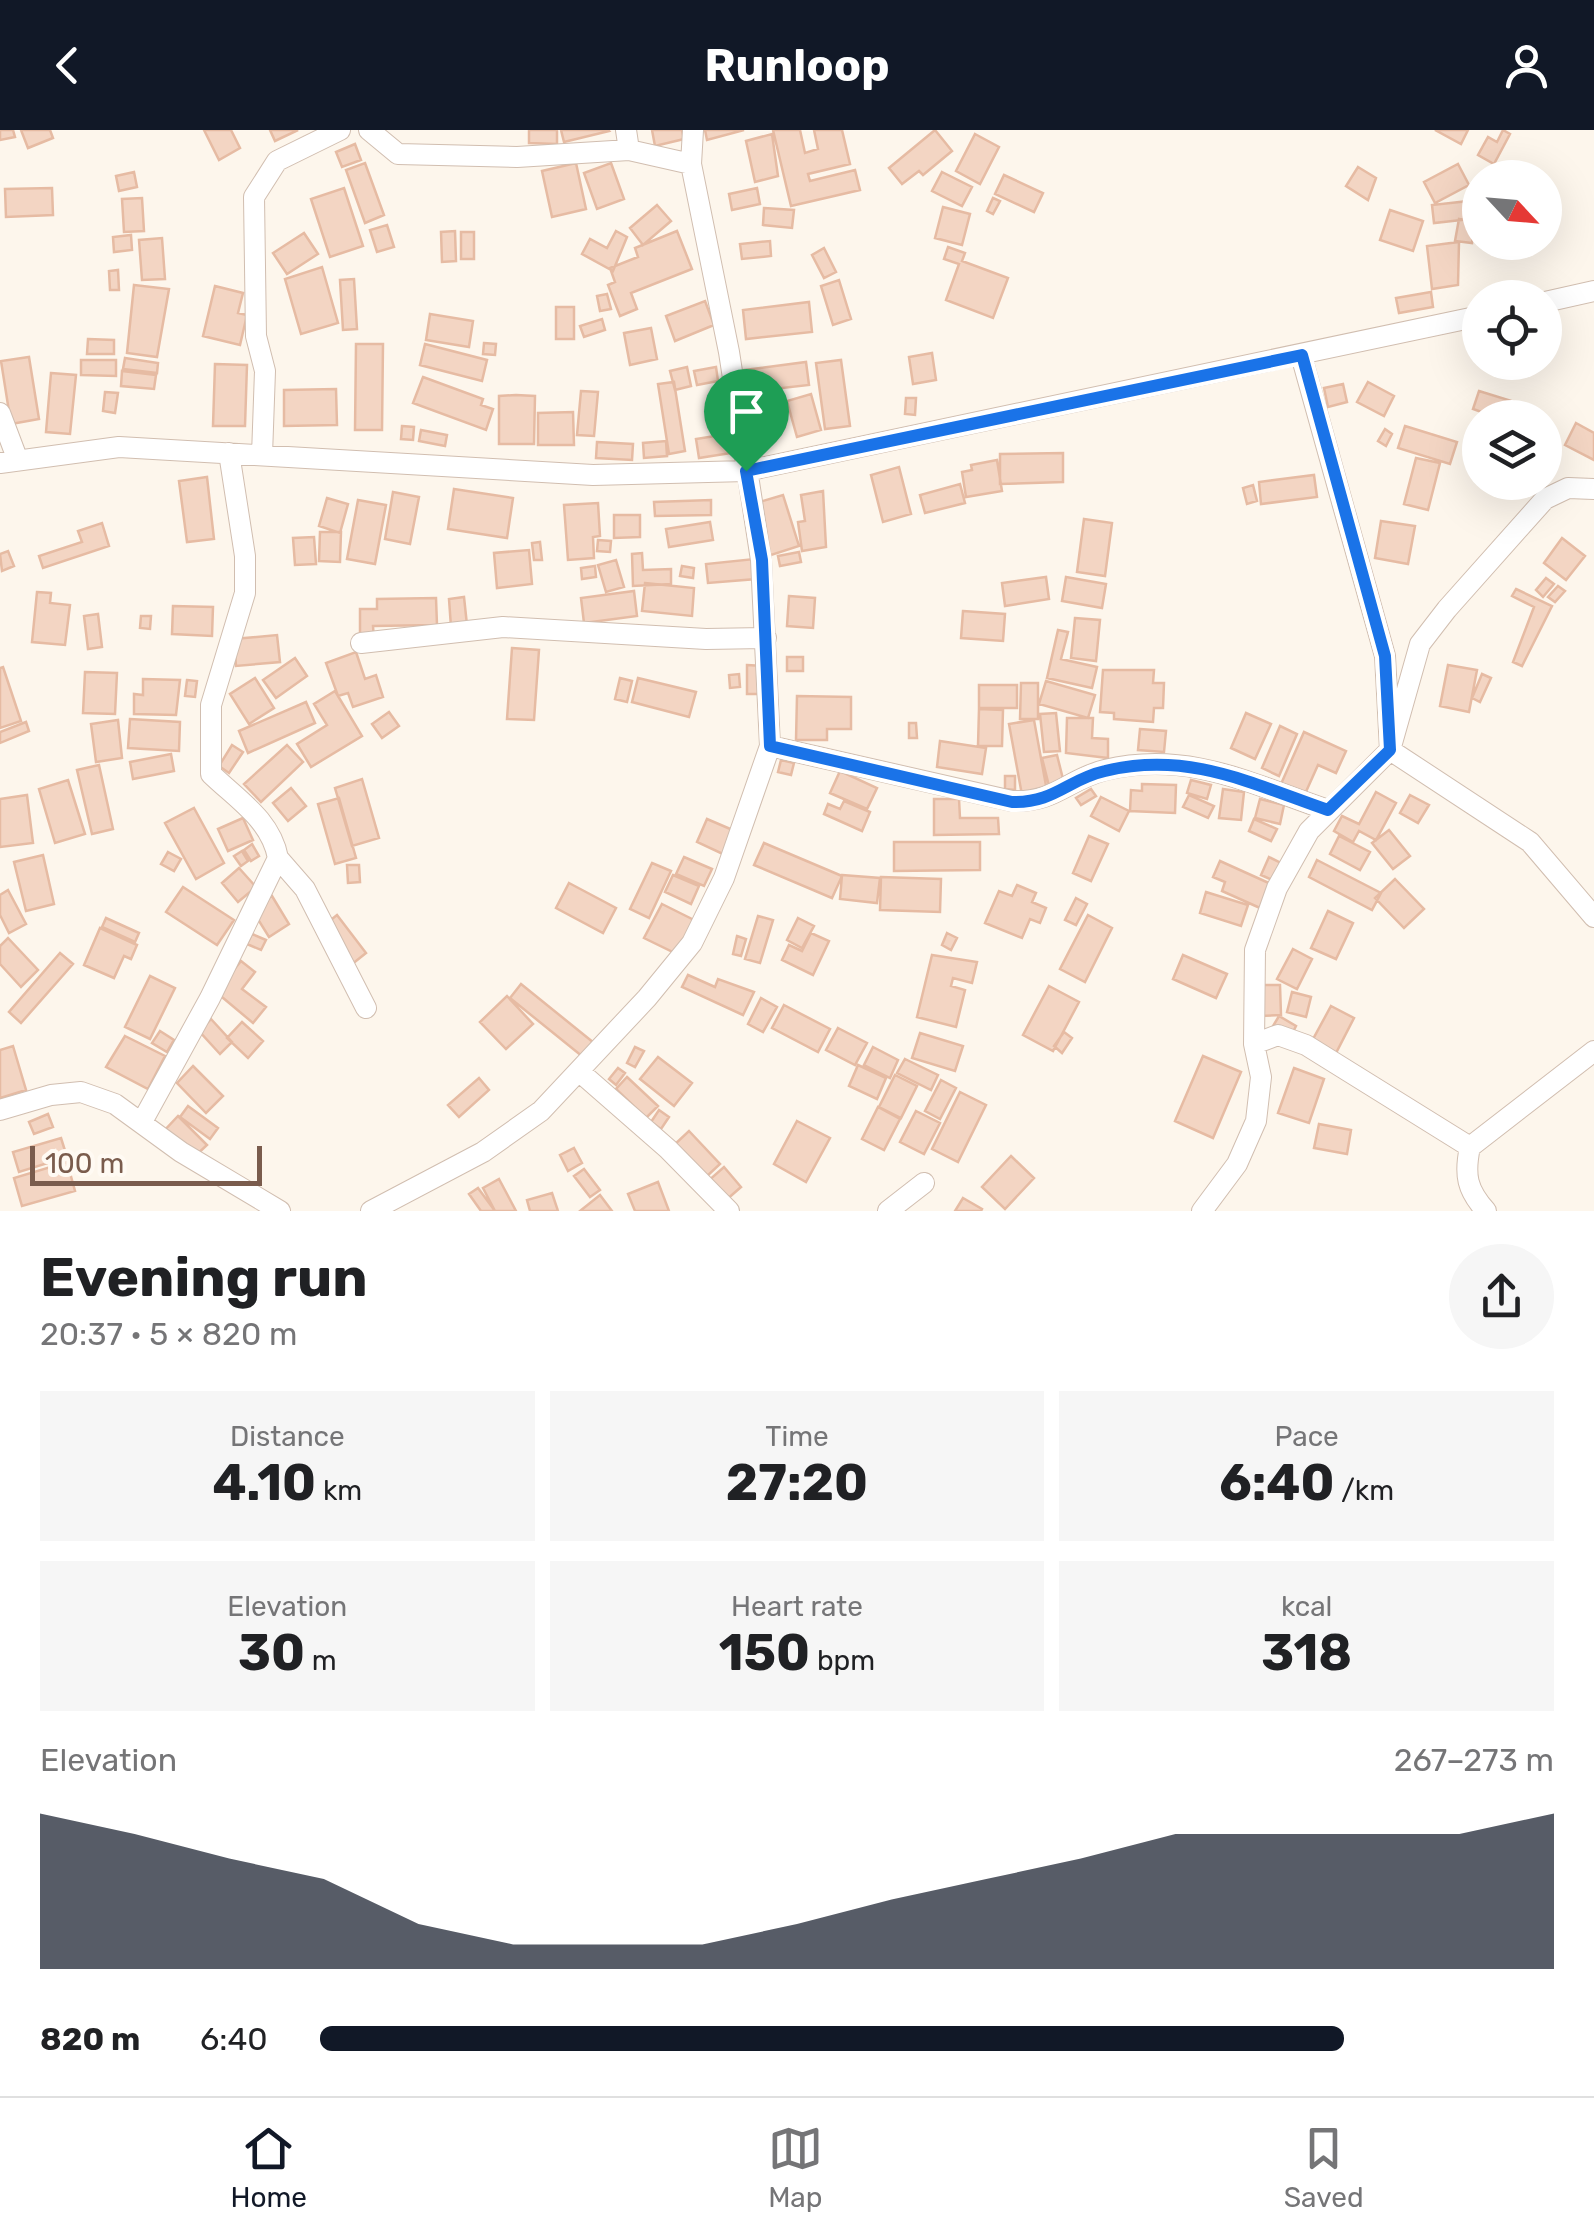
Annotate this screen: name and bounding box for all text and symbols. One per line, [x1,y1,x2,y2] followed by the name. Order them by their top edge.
[40,38,95,93] icon: back
[1499,38,1554,93] icon: person
[704,39,890,92] text: Runloop
[1462,160,1562,260] north arrow
[1462,160,1562,500] map controls
[1462,280,1562,380] button: locate
[704,369,789,472] pin
[719,384,774,439] icon: arrive
[1462,400,1562,500] button: layers
[30,1141,262,1186] scale bar
[45,1147,124,1180] text: 100 m
[1449,1244,1554,1349] button: share
[40,1245,368,1310] text: Evening run
[40,1315,298,1353] text: 20:37 · 5 × 820 m
[230,1420,345,1453] text: Distance
[765,1420,829,1453] text: Time
[1275,1420,1339,1453] text: Pace
[212,1453,316,1513] text: 4.10
[726,1453,868,1513] text: 27:20
[1219,1453,1334,1513] text: 6:40
[316,1474,362,1507] text: km
[1334,1474,1394,1507] text: /km
[227,1590,347,1623] text: Elevation
[731,1590,863,1623] text: Heart rate
[1281,1590,1332,1623] text: kcal
[238,1623,305,1683] text: 30
[719,1623,810,1683] text: 150
[1261,1623,1352,1683] text: 318
[305,1644,337,1677] text: m
[810,1644,875,1677] text: bpm
[40,1741,177,1779] text: Elevation
[1394,1741,1554,1779] text: 267–273 m
[40,2020,140,2058] text: 820 m
[200,2020,268,2058] text: 6:40
[230,2121,307,2214] tab: Home
[768,2121,823,2214] tab: Map
[1284,2121,1364,2214] tab: Saved

